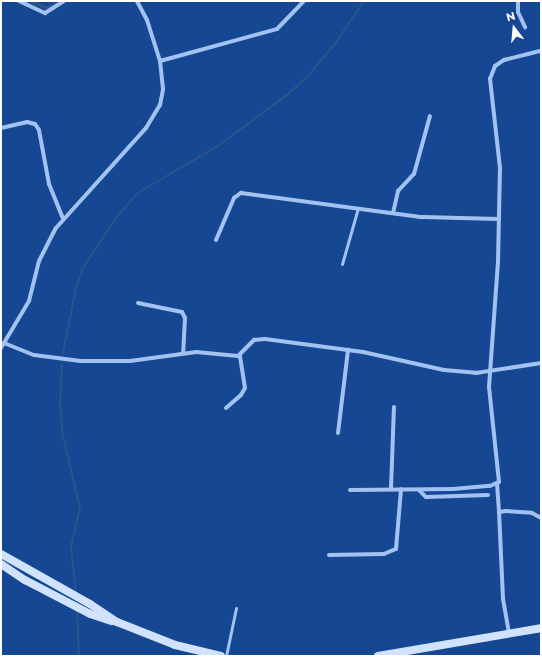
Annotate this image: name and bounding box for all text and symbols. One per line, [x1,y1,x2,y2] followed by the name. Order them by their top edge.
[494,8,534,48] north arrow
[504,9,517,24] text: N

